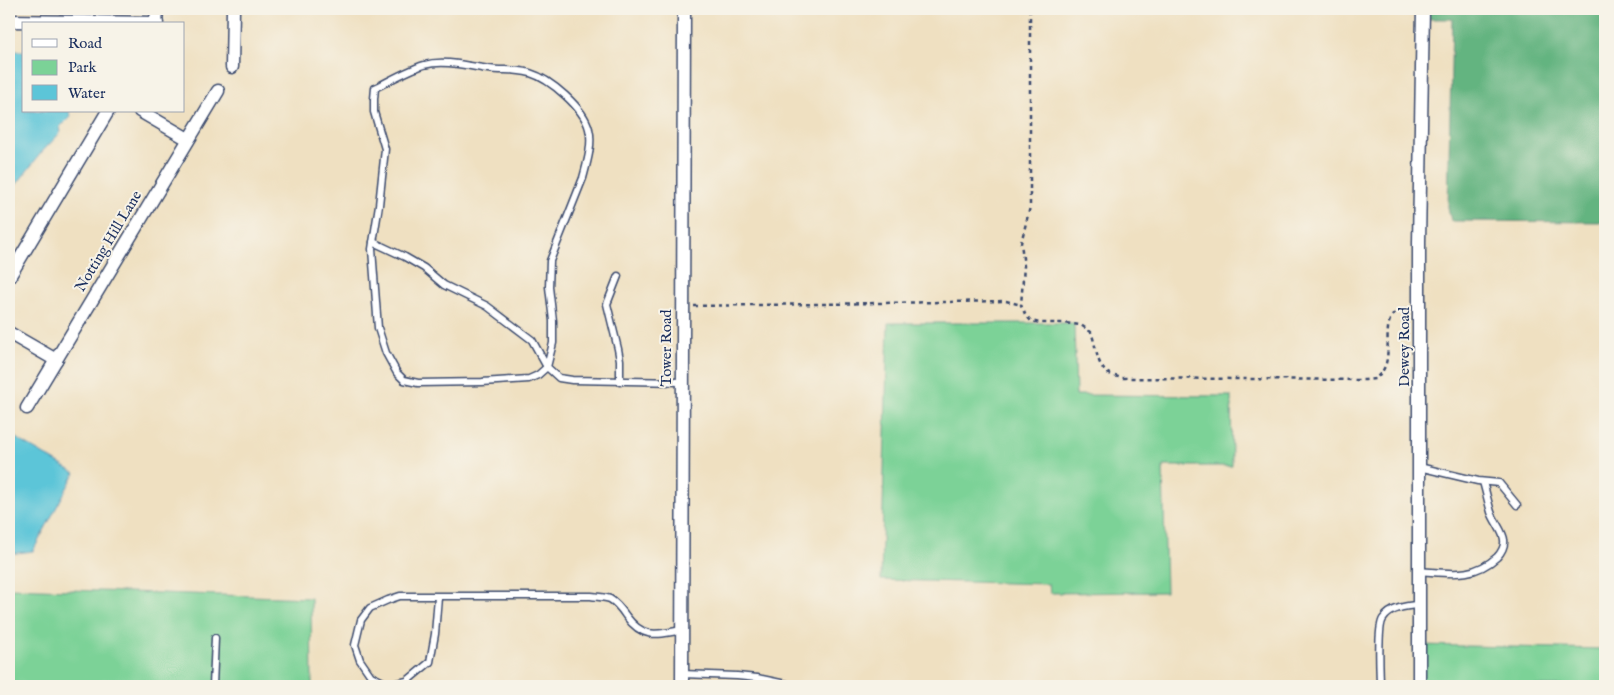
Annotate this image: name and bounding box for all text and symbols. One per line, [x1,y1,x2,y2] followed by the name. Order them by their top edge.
[22,22,185,112] legend
[68,34,103,53] text: Road
[68,58,98,77] text: Park
[68,84,106,103] text: Water
[71,187,146,295] street label: Notting Hill Lane
[1395,306,1414,387] street label: Dewey Road
[657,309,676,386] street label: Tower Road

